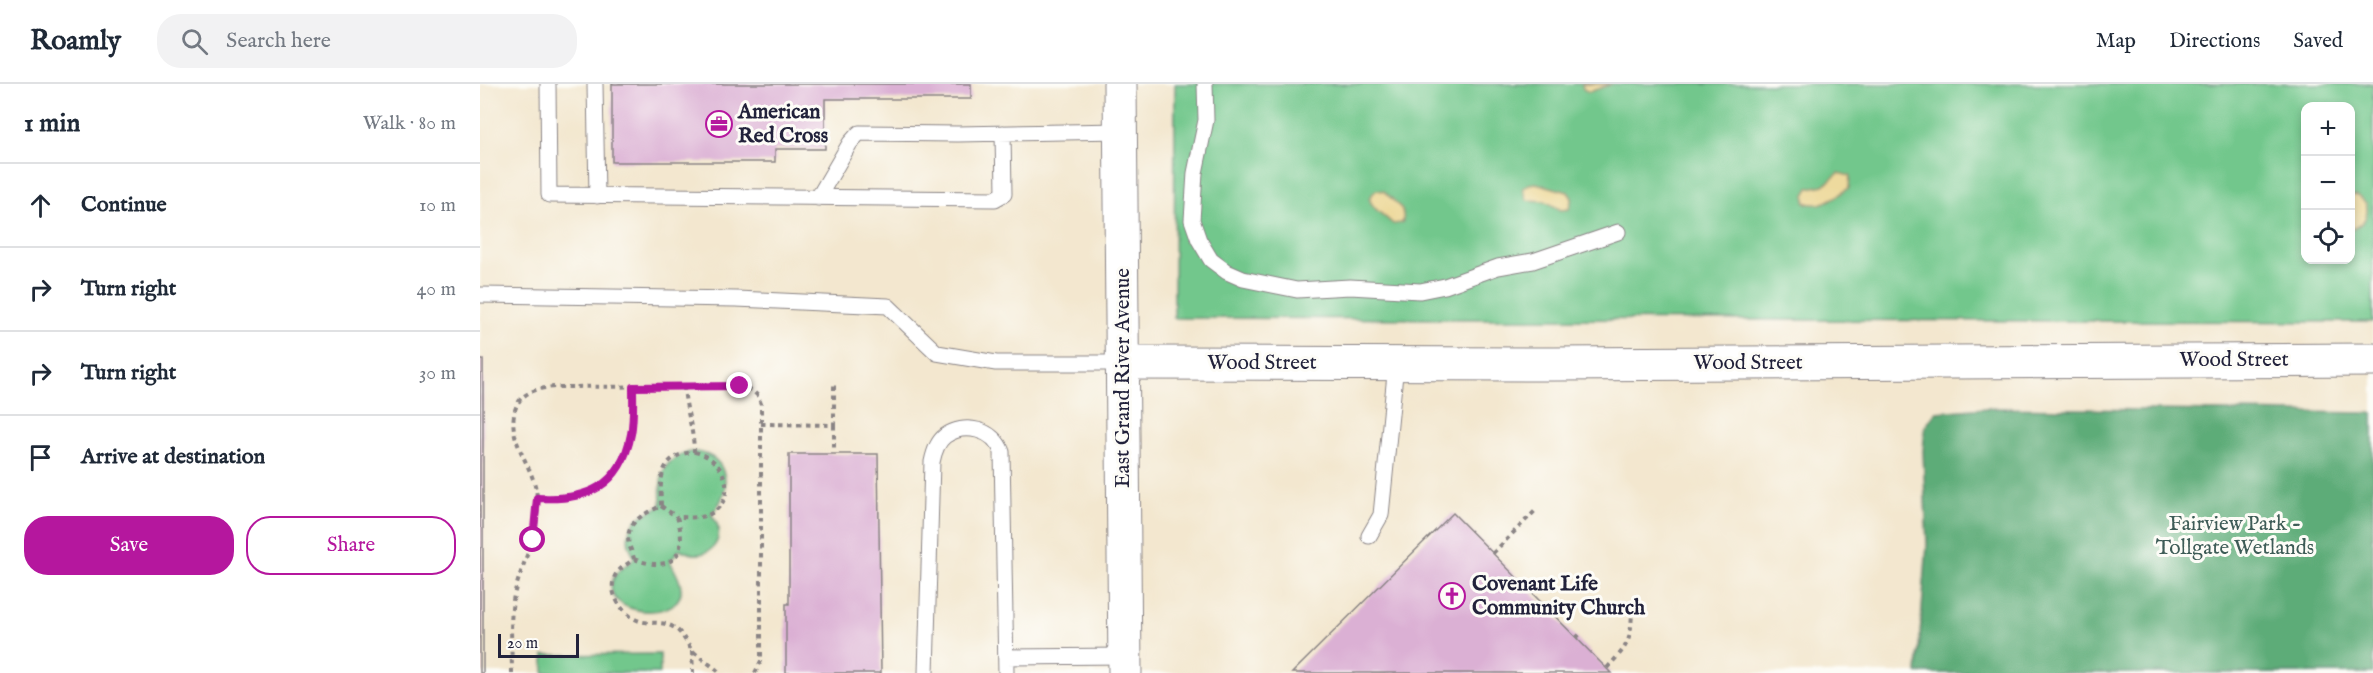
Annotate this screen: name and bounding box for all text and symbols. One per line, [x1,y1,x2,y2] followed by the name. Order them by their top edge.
[157,14,577,68] search box
[30,24,121,59] text: Roamly
[178,25,211,58] icon: search
[226,27,331,55] text: Search here
[2096,28,2136,55] text: Map
[2169,28,2260,55] text: Directions
[2293,28,2343,55] text: Saved
[737,99,828,150] place label: American Red Cross
[2301,102,2355,264] map controls
[2301,102,2355,156] button: +
[24,107,80,140] text: 1 min
[704,109,734,139] office icon: American Red Cross
[363,111,456,136] text: Walk · 80 m
[2301,156,2355,210] button: −
[24,189,57,222] icon: ahead
[81,191,167,219] text: Continue
[419,193,456,218] text: 10 m
[2301,210,2355,264] button: locate
[1110,268,1137,488] street label: East Grand River Avenue
[24,273,57,306] icon: right
[81,275,176,303] text: Turn right
[417,277,456,302] text: 40 m
[2179,347,2289,374] street label: Wood Street
[1207,350,1317,377] street label: Wood Street
[1693,350,1803,377] street label: Wood Street
[24,357,57,390] icon: right
[81,359,176,387] text: Turn right
[419,361,456,386] text: 30 m
[726,372,752,398] route end
[24,441,57,474] icon: arrive
[81,443,265,471] text: Arrive at destination
[2156,511,2314,562] park label: Fairview Park - Tollgate Wetlands
[24,516,234,575] button: Save
[246,516,456,575] button: Share
[519,526,545,552] route start
[1472,571,1646,622] place label: Covenant Life Community Church
[1437,581,1467,611] church icon: Covenant Life Community Church
[498,631,579,658] scale bar
[507,634,538,654] text: 20 m

